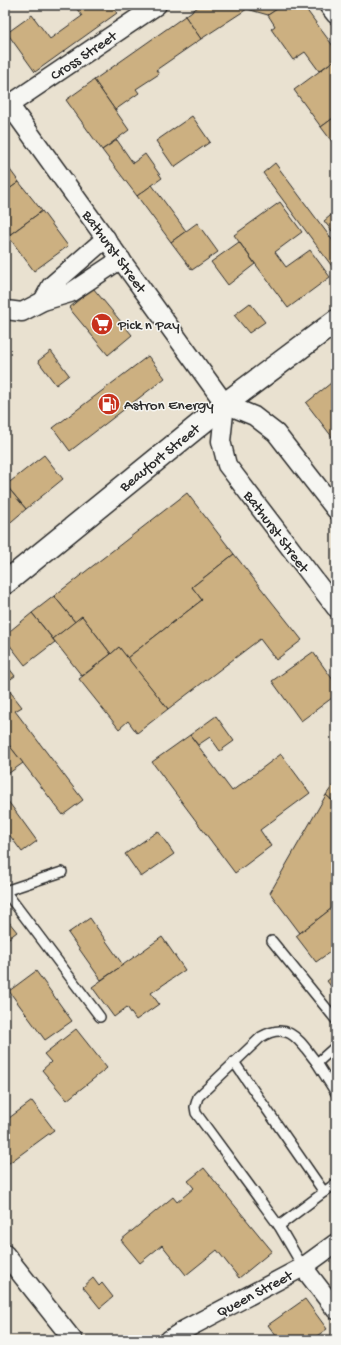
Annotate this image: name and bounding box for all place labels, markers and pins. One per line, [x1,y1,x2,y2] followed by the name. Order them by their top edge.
[89,311,115,337] supermarket icon: Pick n Pay
[117,317,180,335] place label: Pick n Pay
[96,391,122,417] fuel station icon: Astron Energy
[124,397,214,415] place label: Astron Energy

